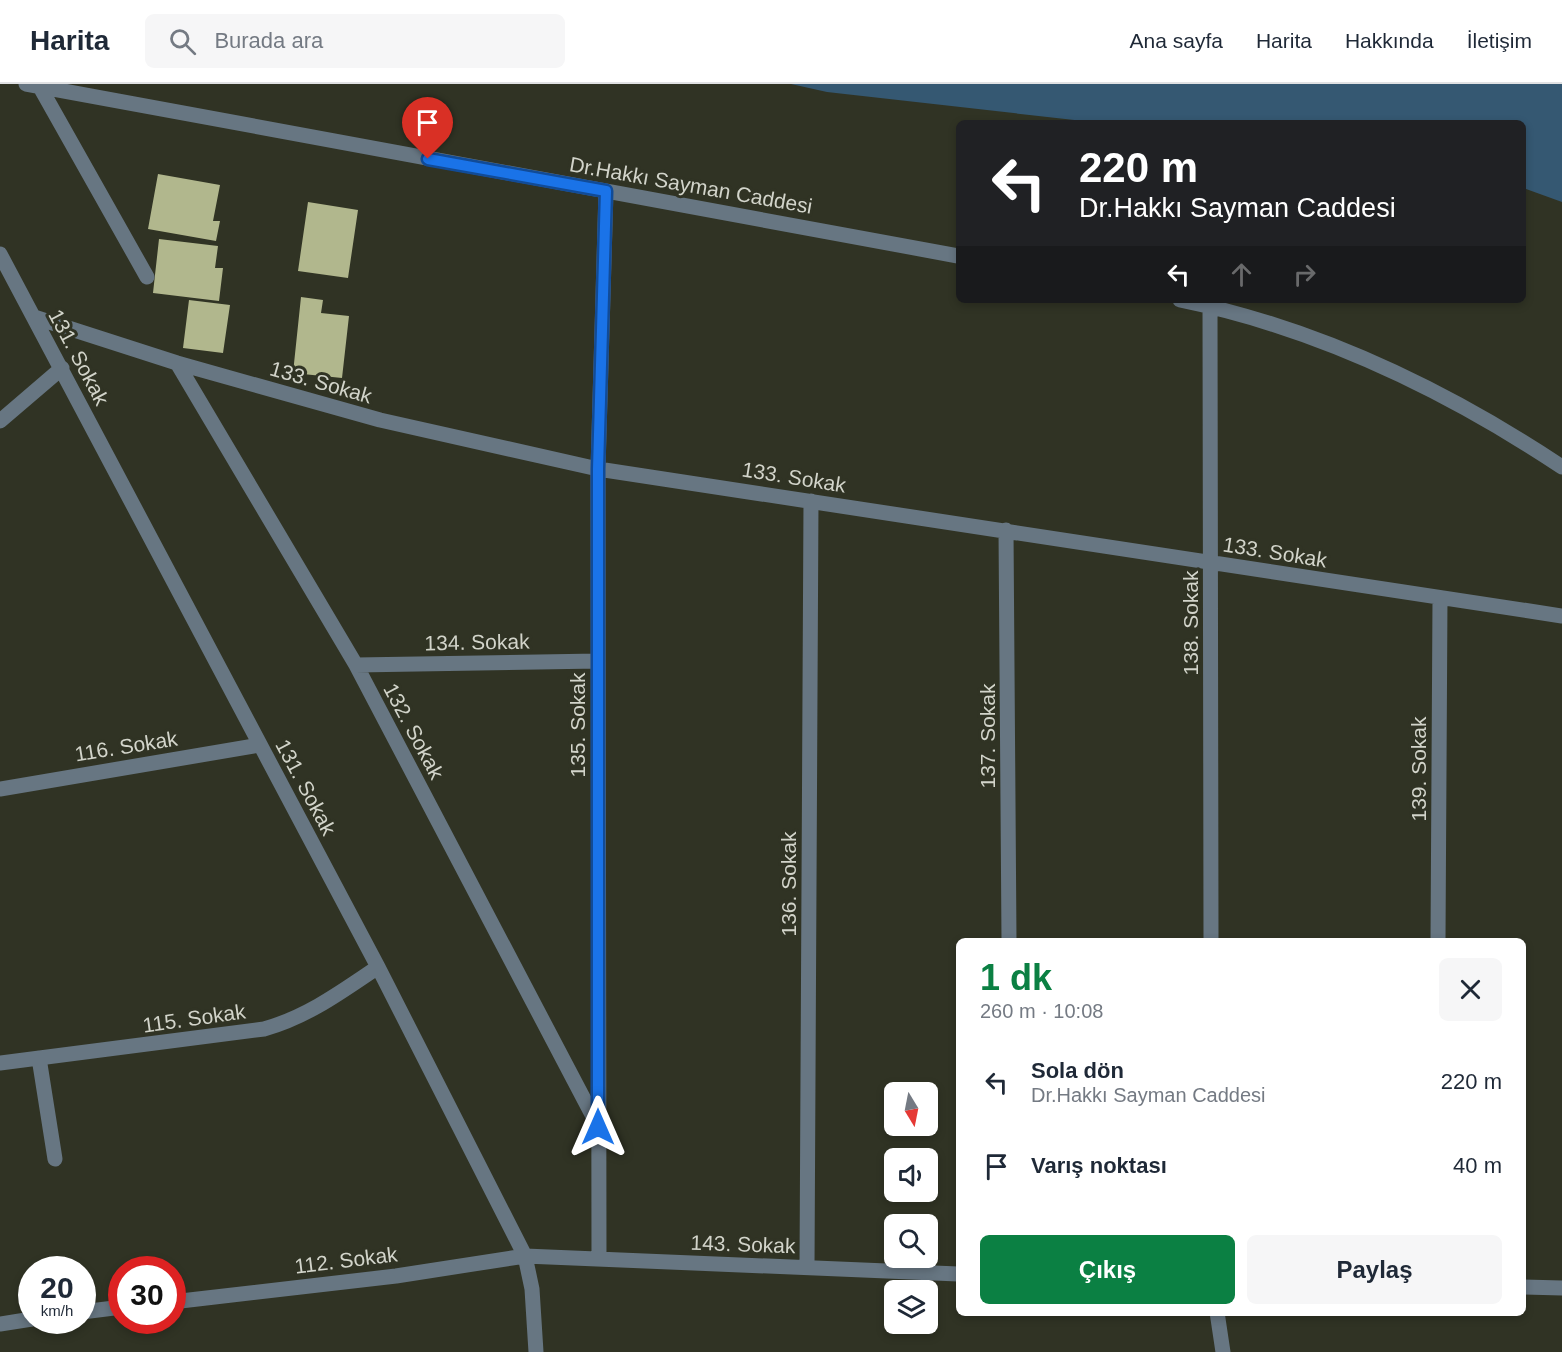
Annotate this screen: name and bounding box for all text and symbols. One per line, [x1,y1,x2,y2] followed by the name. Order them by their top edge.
[145,14,565,68] search box
[30,25,109,56] text: Harita
[166,25,199,58] icon: search
[214,28,323,53] text: Burada ara
[1130,29,1223,52] text: Ana sayfa
[1256,29,1312,52] text: Harita
[1345,29,1434,52] text: Hakkında
[1467,29,1532,52] text: İletişim
[402,97,453,159] pin
[411,106,444,139] icon: arrive
[980,144,1058,222] icon: left
[1079,144,1198,191] text: 220 m
[568,152,814,218] street label: Dr.Hakkı Sayman Caddesi
[1079,193,1396,223] text: Dr.Hakkı Sayman Caddesi
[1162,258,1195,291] icon: left
[1225,258,1258,291] icon: ahead
[1288,258,1321,291] icon: right
[44,305,114,409] street label: 131. Sokak
[267,356,375,408] street label: 133. Sokak
[740,457,848,497] street label: 133. Sokak
[1221,532,1329,572] street label: 133. Sokak
[1179,570,1202,676] street label: 138. Sokak
[424,630,530,654] street label: 134. Sokak
[566,672,589,778] street label: 135. Sokak
[379,679,449,783] street label: 132. Sokak
[976,683,999,789] street label: 137. Sokak
[1407,716,1430,822] street label: 139. Sokak
[73,726,179,765] street label: 116. Sokak
[271,735,341,839] street label: 131. Sokak
[777,831,800,937] street label: 136. Sokak
[980,957,1052,998] text: 1 dk
[1439,958,1502,1021] button: close
[141,999,247,1037] street label: 115. Sokak
[980,1000,1103,1022] text: 260 m · 10:08
[1031,1058,1124,1083] text: Sola dön
[980,1066,1013,1099] icon: left
[1441,1069,1502,1094] text: 220 m
[884,1082,938,1136] north arrow
[884,1082,938,1334] map controls
[1031,1084,1266,1106] text: Dr.Hakkı Sayman Caddesi
[566,1095,630,1159] position arrow
[884,1148,938,1202] button: sound
[980,1150,1013,1183] icon: arrive
[1031,1153,1167,1178] text: Varış noktası
[1453,1153,1502,1178] text: 40 m
[884,1214,938,1268] button: search
[690,1231,796,1257] street label: 143. Sokak
[980,1235,1235,1304] button: Çıkış
[1247,1235,1502,1304] button: Paylaş
[293,1242,399,1278] street label: 112. Sokak
[108,1256,186,1334] speed limit sign: 30
[40,1271,74,1304] text: 20
[884,1280,938,1334] button: layers
[41,1302,73,1319] text: km/h

